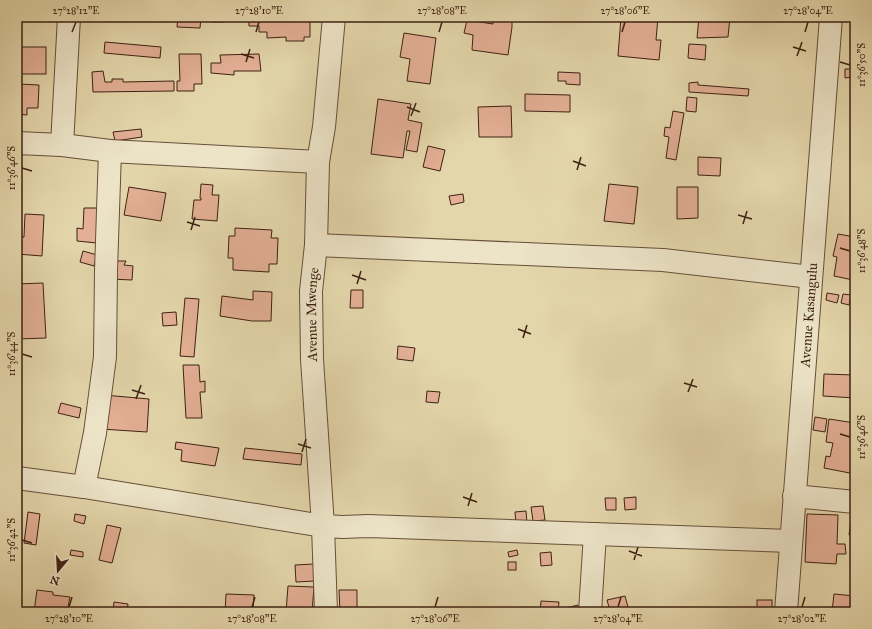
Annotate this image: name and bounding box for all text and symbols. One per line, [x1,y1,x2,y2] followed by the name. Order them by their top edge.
[52,5,100,17] text: 27°28'12"E
[235,5,283,17] text: 27°28'10"E
[417,5,467,17] text: 27°28'08"E
[600,5,650,17] text: 27°28'06"E
[783,5,833,17] text: 27°28'04"E
[856,43,868,87] text: 11°36'50"S
[6,146,18,190] text: 11°36'46"S
[856,229,868,273] text: 11°36'48"S
[796,261,821,369] street label: Avenue Kasangulu
[302,266,322,363] street label: Avenue Mwenge
[6,331,18,376] text: 11°36'44"S
[856,415,868,459] text: 11°36'46"S
[6,518,18,562] text: 11°36'42"S
[38,551,78,591] north arrow
[48,572,62,588] text: N
[45,613,93,625] text: 27°28'10"E
[227,613,277,625] text: 27°28'08"E
[410,613,460,625] text: 27°28'06"E
[593,613,643,625] text: 27°28'04"E
[778,613,826,625] text: 27°28'02"E

